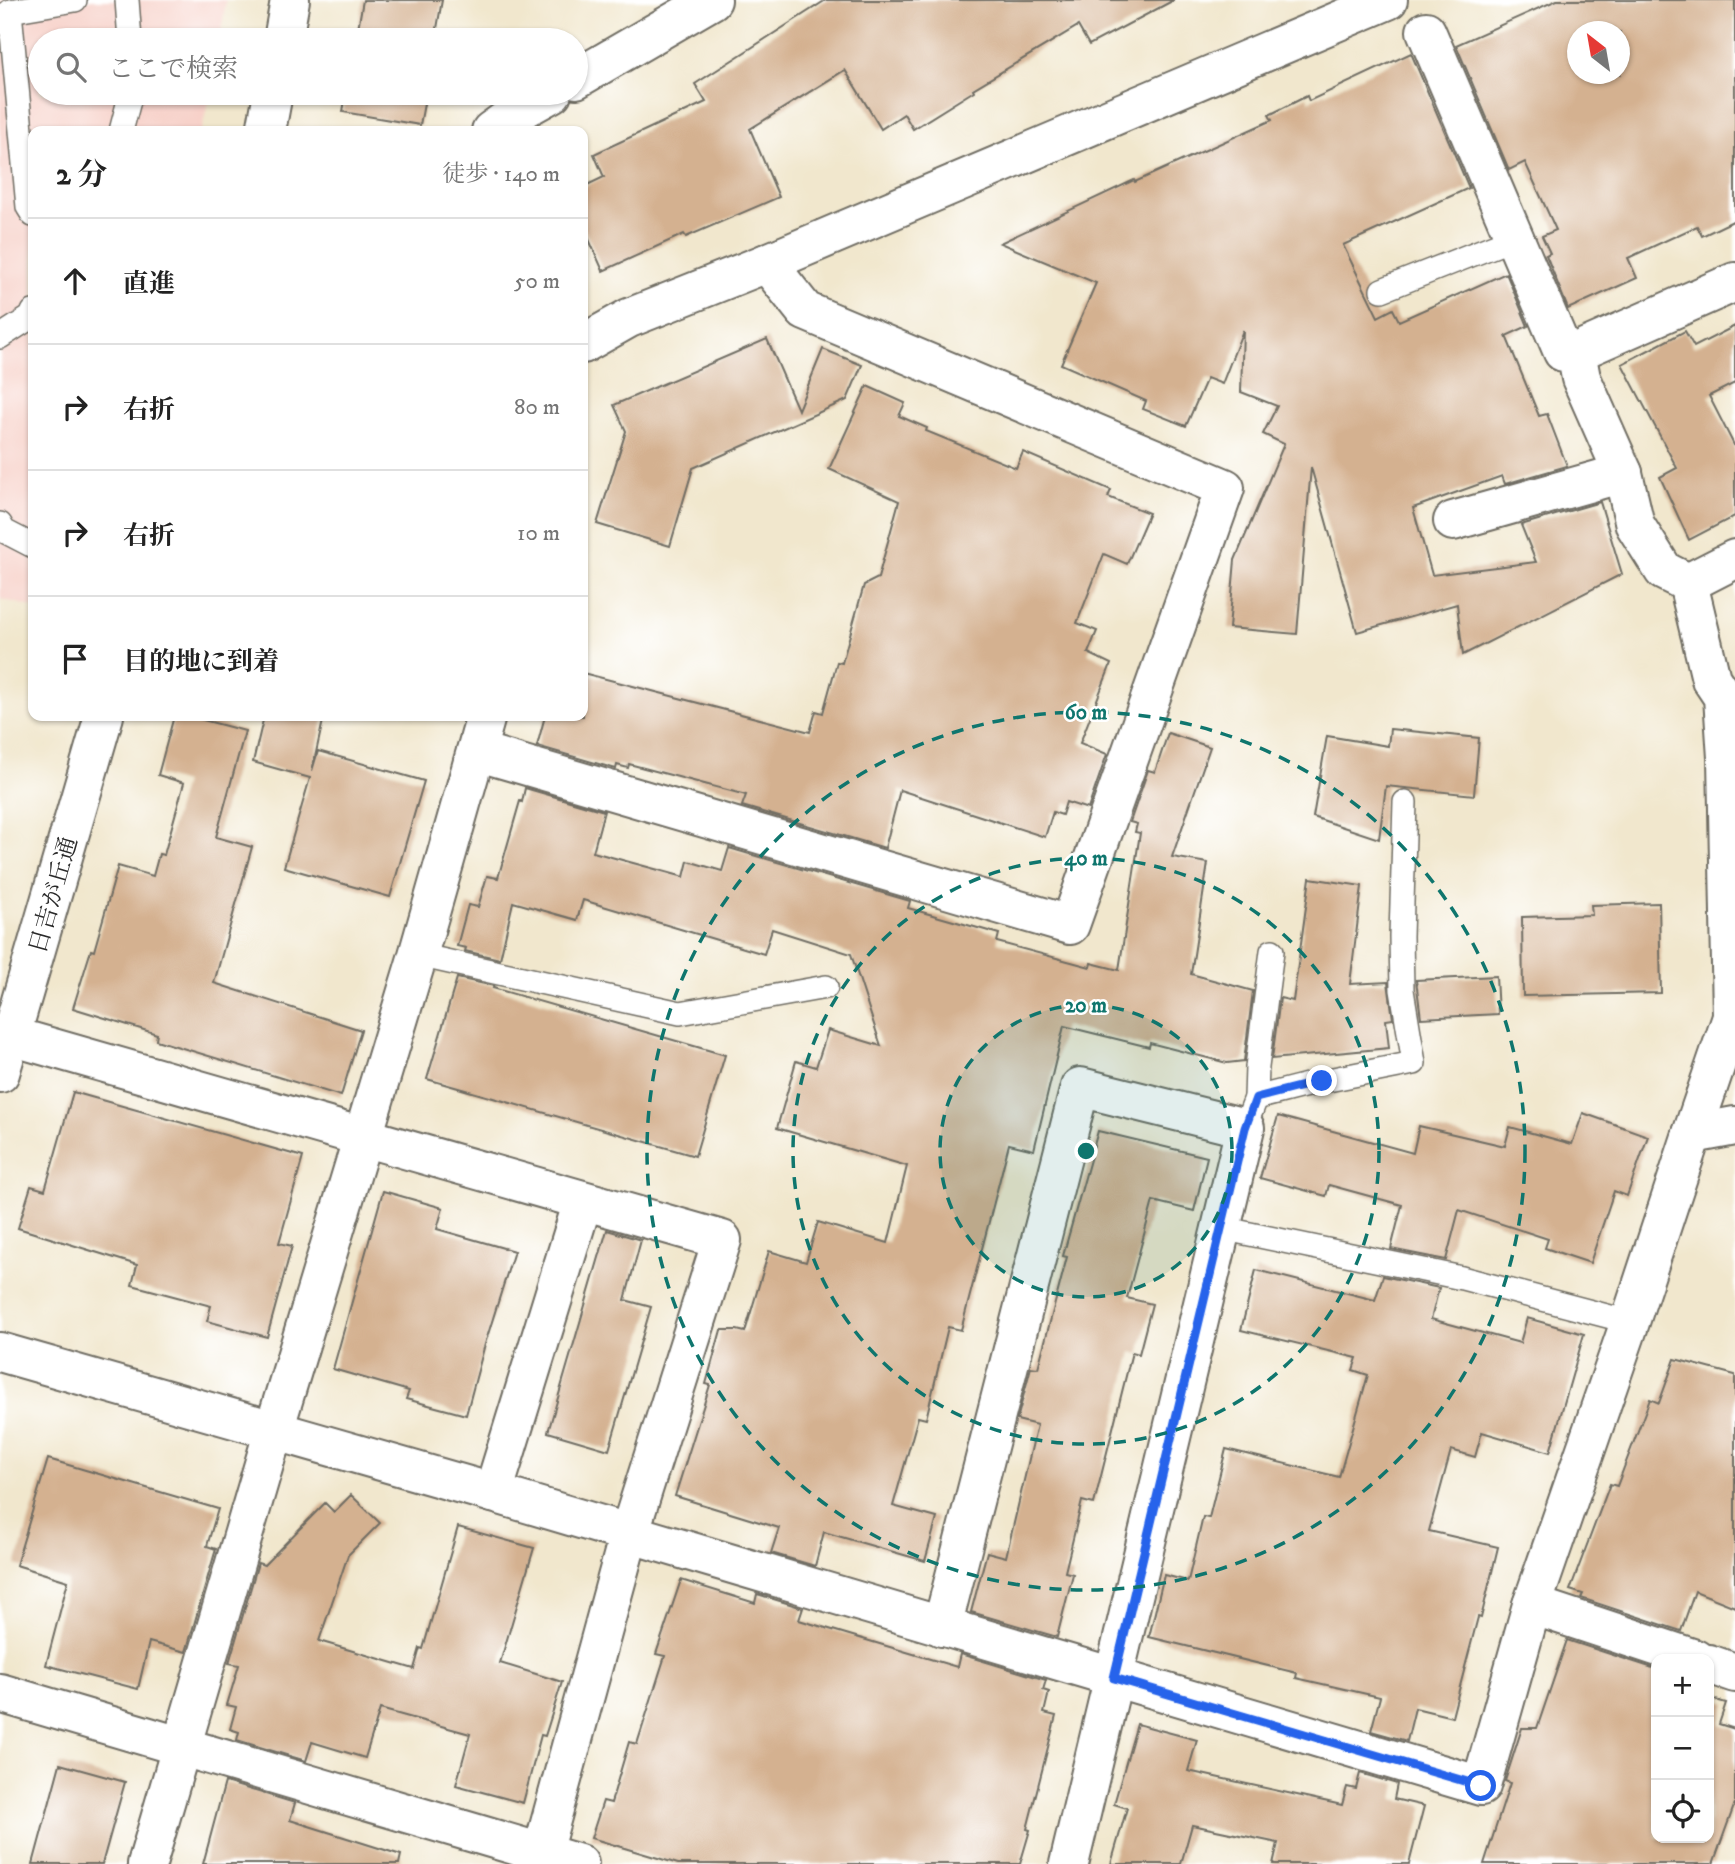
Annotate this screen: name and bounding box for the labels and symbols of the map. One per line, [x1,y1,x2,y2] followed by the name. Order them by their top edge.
[1567,21,1630,84] north arrow
[1065,700,1107,726] text: 60 m
[23,833,85,957] street label: 日吉が丘通
[1064,846,1108,872] text: 40 m
[1065,993,1107,1019] text: 20 m
[1306,1065,1337,1096] route end
[1074,1139,1098,1163] centre of rings
[1465,1770,1496,1801] route start

